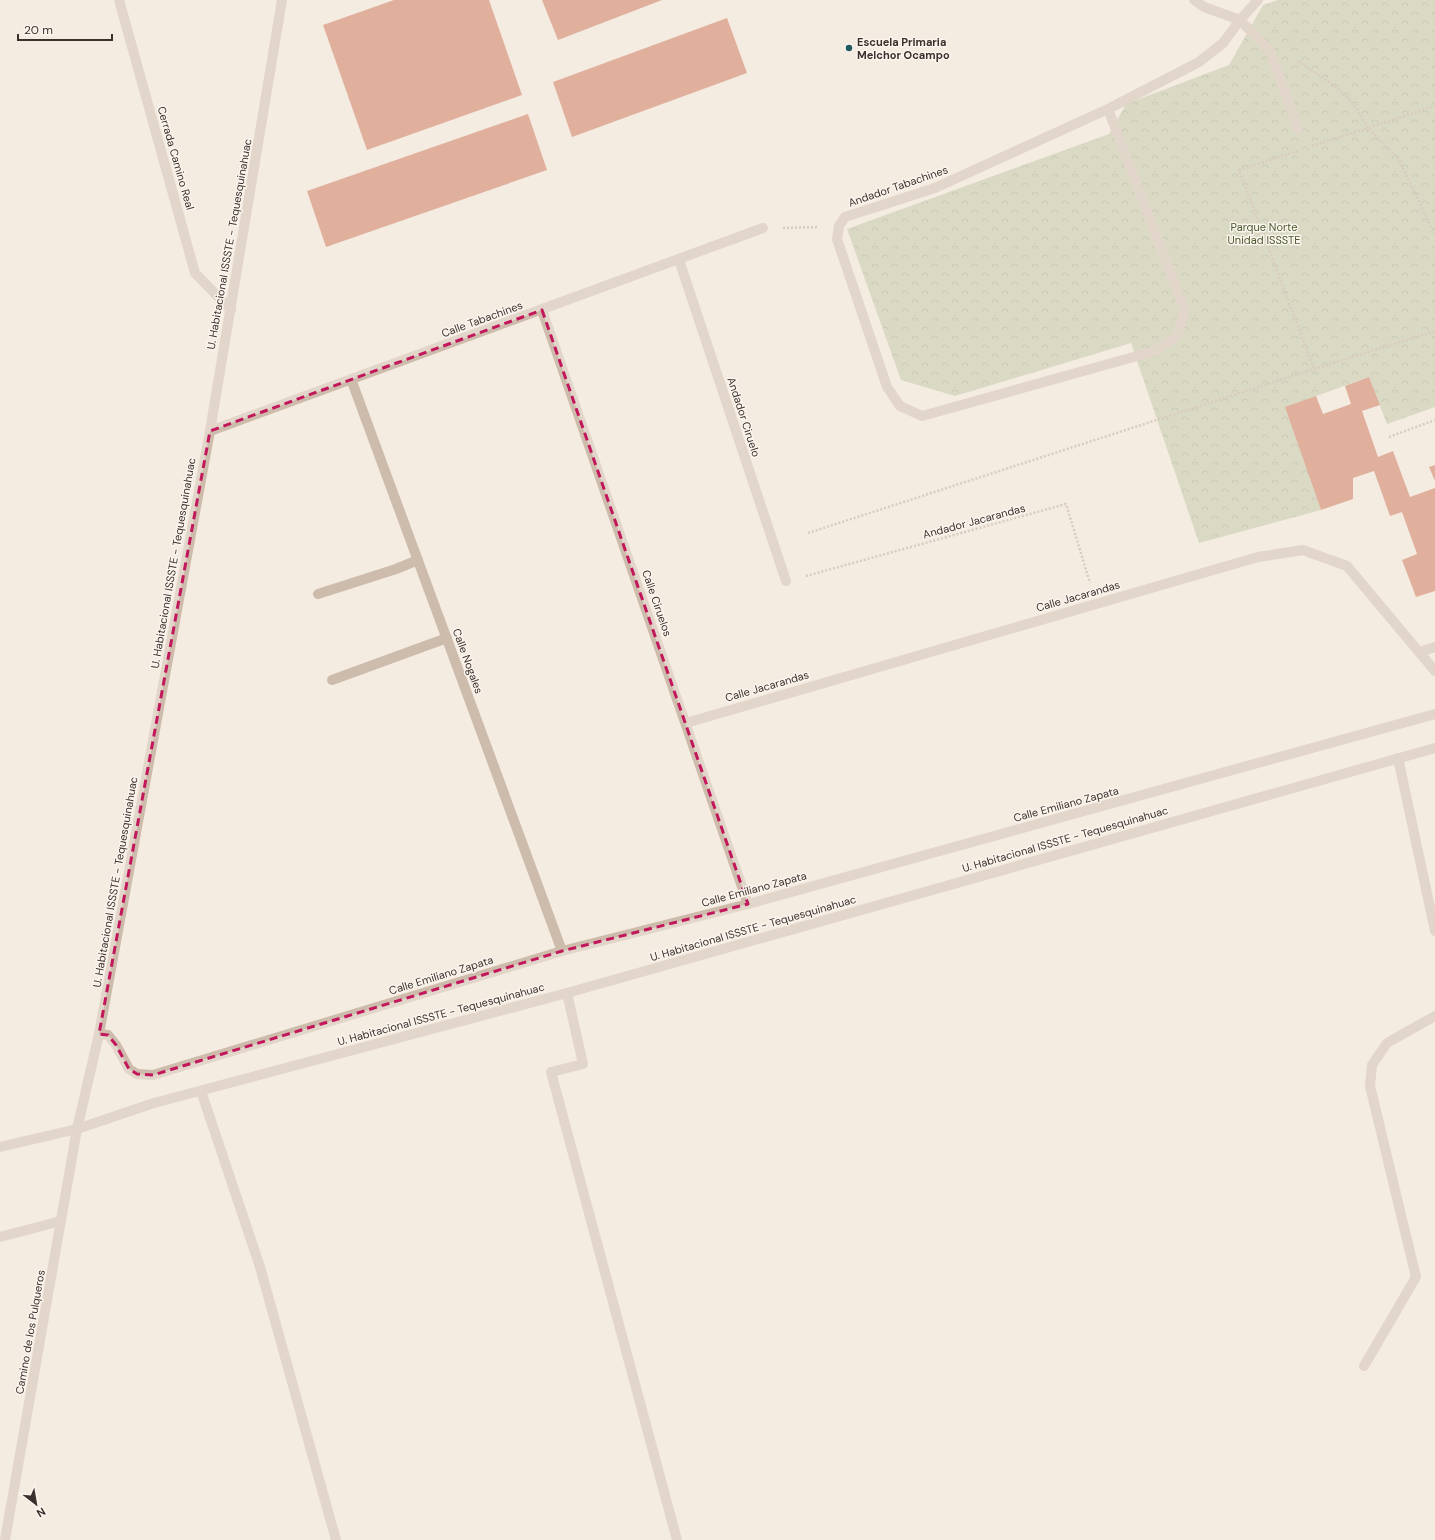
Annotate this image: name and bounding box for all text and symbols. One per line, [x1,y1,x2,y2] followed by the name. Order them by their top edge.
[18,16,112,42] scale bar
[24,22,53,38] text: 20 m
[857,35,950,62] place label: Escuela Primaria Melchor Ocampo
[844,43,854,53] marker: Escuela Primaria Melchor Ocampo
[155,105,197,211] street label: Cerrada Camino Real
[204,138,254,350] street label: U. Habitacional ISSSTE - Tequesquinahuac
[846,162,950,210] street label: Andador Tabachines
[1228,220,1300,247] park label: Parque Norte Unidad ISSSTE
[439,298,525,340] street label: Calle Tabachines
[725,375,763,459] street label: Andador Ciruelo
[148,457,198,669] street label: U. Habitacional ISSSTE - Tequesquinahuac
[921,501,1027,541] street label: Andador Jacarandas
[639,568,675,638] street label: Calle Ciruelos
[1034,577,1122,615] street label: Calle Jacarandas
[450,627,486,695] street label: Calle Nogales
[723,667,811,705] street label: Calle Jacarandas
[90,776,140,988] street label: U. Habitacional ISSSTE - Tequesquinahuac
[1012,783,1120,825] street label: Calle Emiliano Zapata
[960,803,1170,875] street label: U. Habitacional ISSSTE - Tequesquinahuac
[700,868,808,910] street label: Calle Emiliano Zapata
[648,892,858,964] street label: U. Habitacional ISSSTE - Tequesquinahuac
[387,952,495,998] street label: Calle Emiliano Zapata
[336,980,546,1048] street label: U. Habitacional ISSSTE - Tequesquinahuac
[12,1269,48,1395] street label: Camino de los Pulqueros
[16,1484,56,1524] north arrow
[34,1505,48,1521] text: N

